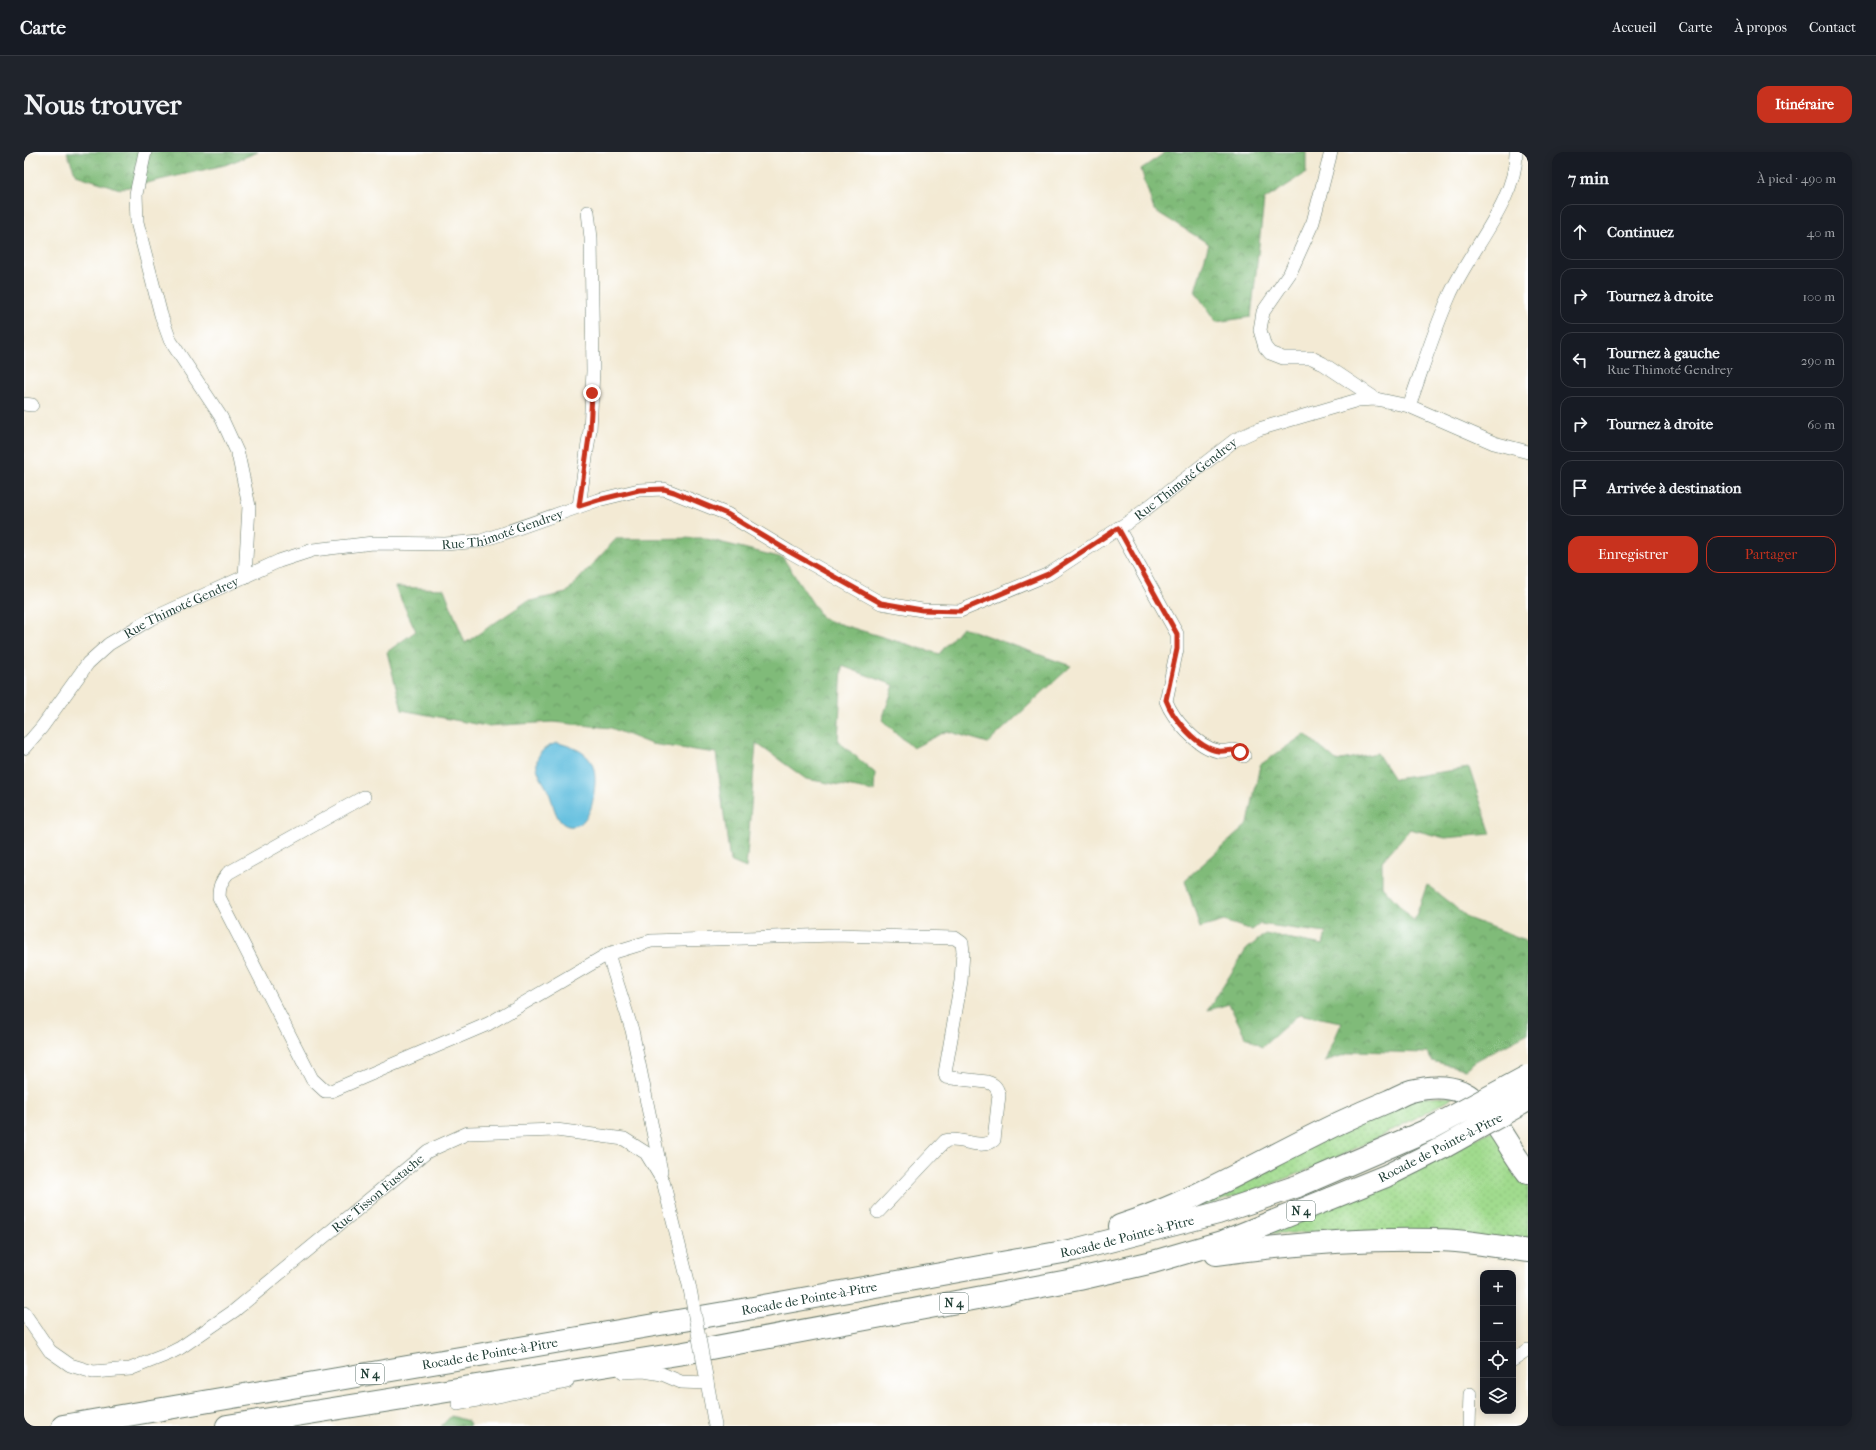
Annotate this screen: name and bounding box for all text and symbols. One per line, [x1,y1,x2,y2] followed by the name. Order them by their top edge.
[20,17,66,39] text: Carte
[1612,19,1657,36] text: Accueil
[1679,19,1712,36] text: Carte
[1734,19,1787,36] text: À propos
[1809,19,1856,36] text: Contact
[1757,86,1852,123] button: Itinéraire
[24,88,181,121] text: Nous trouver
[1568,168,1609,188] text: 7 min
[1757,171,1836,186] text: À pied · 490 m
[1569,221,1591,243] icon: ahead
[1607,223,1674,241] text: Continuez
[1807,225,1835,240] text: 40 m
[1569,285,1591,307] icon: right
[1607,287,1713,305] text: Tournez à droite
[1802,289,1835,304] text: 100 m
[1607,344,1720,362] text: Tournez à gauche
[1569,349,1591,371] icon: left
[1801,353,1835,368] text: 290 m
[1607,362,1733,377] text: Rue Thimoté Gendrey
[583,384,601,402] route end
[1569,413,1591,435] icon: right
[1607,415,1713,433] text: Tournez à droite
[1807,417,1835,432] text: 60 m
[1131,434,1241,523] street label: Rue Thimoté Gendrey
[1569,477,1591,499] icon: arrive
[1607,479,1742,497] text: Arrivée à destination
[441,505,566,552] street label: Rue Thimoté Gendrey
[1568,536,1698,573] button: Enregistrer
[1706,536,1836,573] button: Partager
[121,573,242,641] street label: Rue Thimoté Gendrey
[1231,743,1249,761] route start
[1376,1109,1505,1185] street label: Rocade de Pointe-à-Pitre
[328,1151,427,1236] street label: Rue Tisson Eustache
[1287,1201,1315,1221] road number: N 4
[1059,1212,1196,1260] street label: Rocade de Pointe-à-Pitre
[1480,1270,1516,1414] map controls
[1480,1270,1516,1306] button: +
[740,1279,879,1318] street label: Rocade de Pointe-à-Pitre
[940,1293,968,1313] road number: N 4
[1480,1306,1516,1342] button: −
[421,1335,560,1373] street label: Rocade de Pointe-à-Pitre
[1480,1342,1516,1378] button: locate
[356,1364,384,1384] road number: N 4
[1480,1378,1516,1414] button: layers

